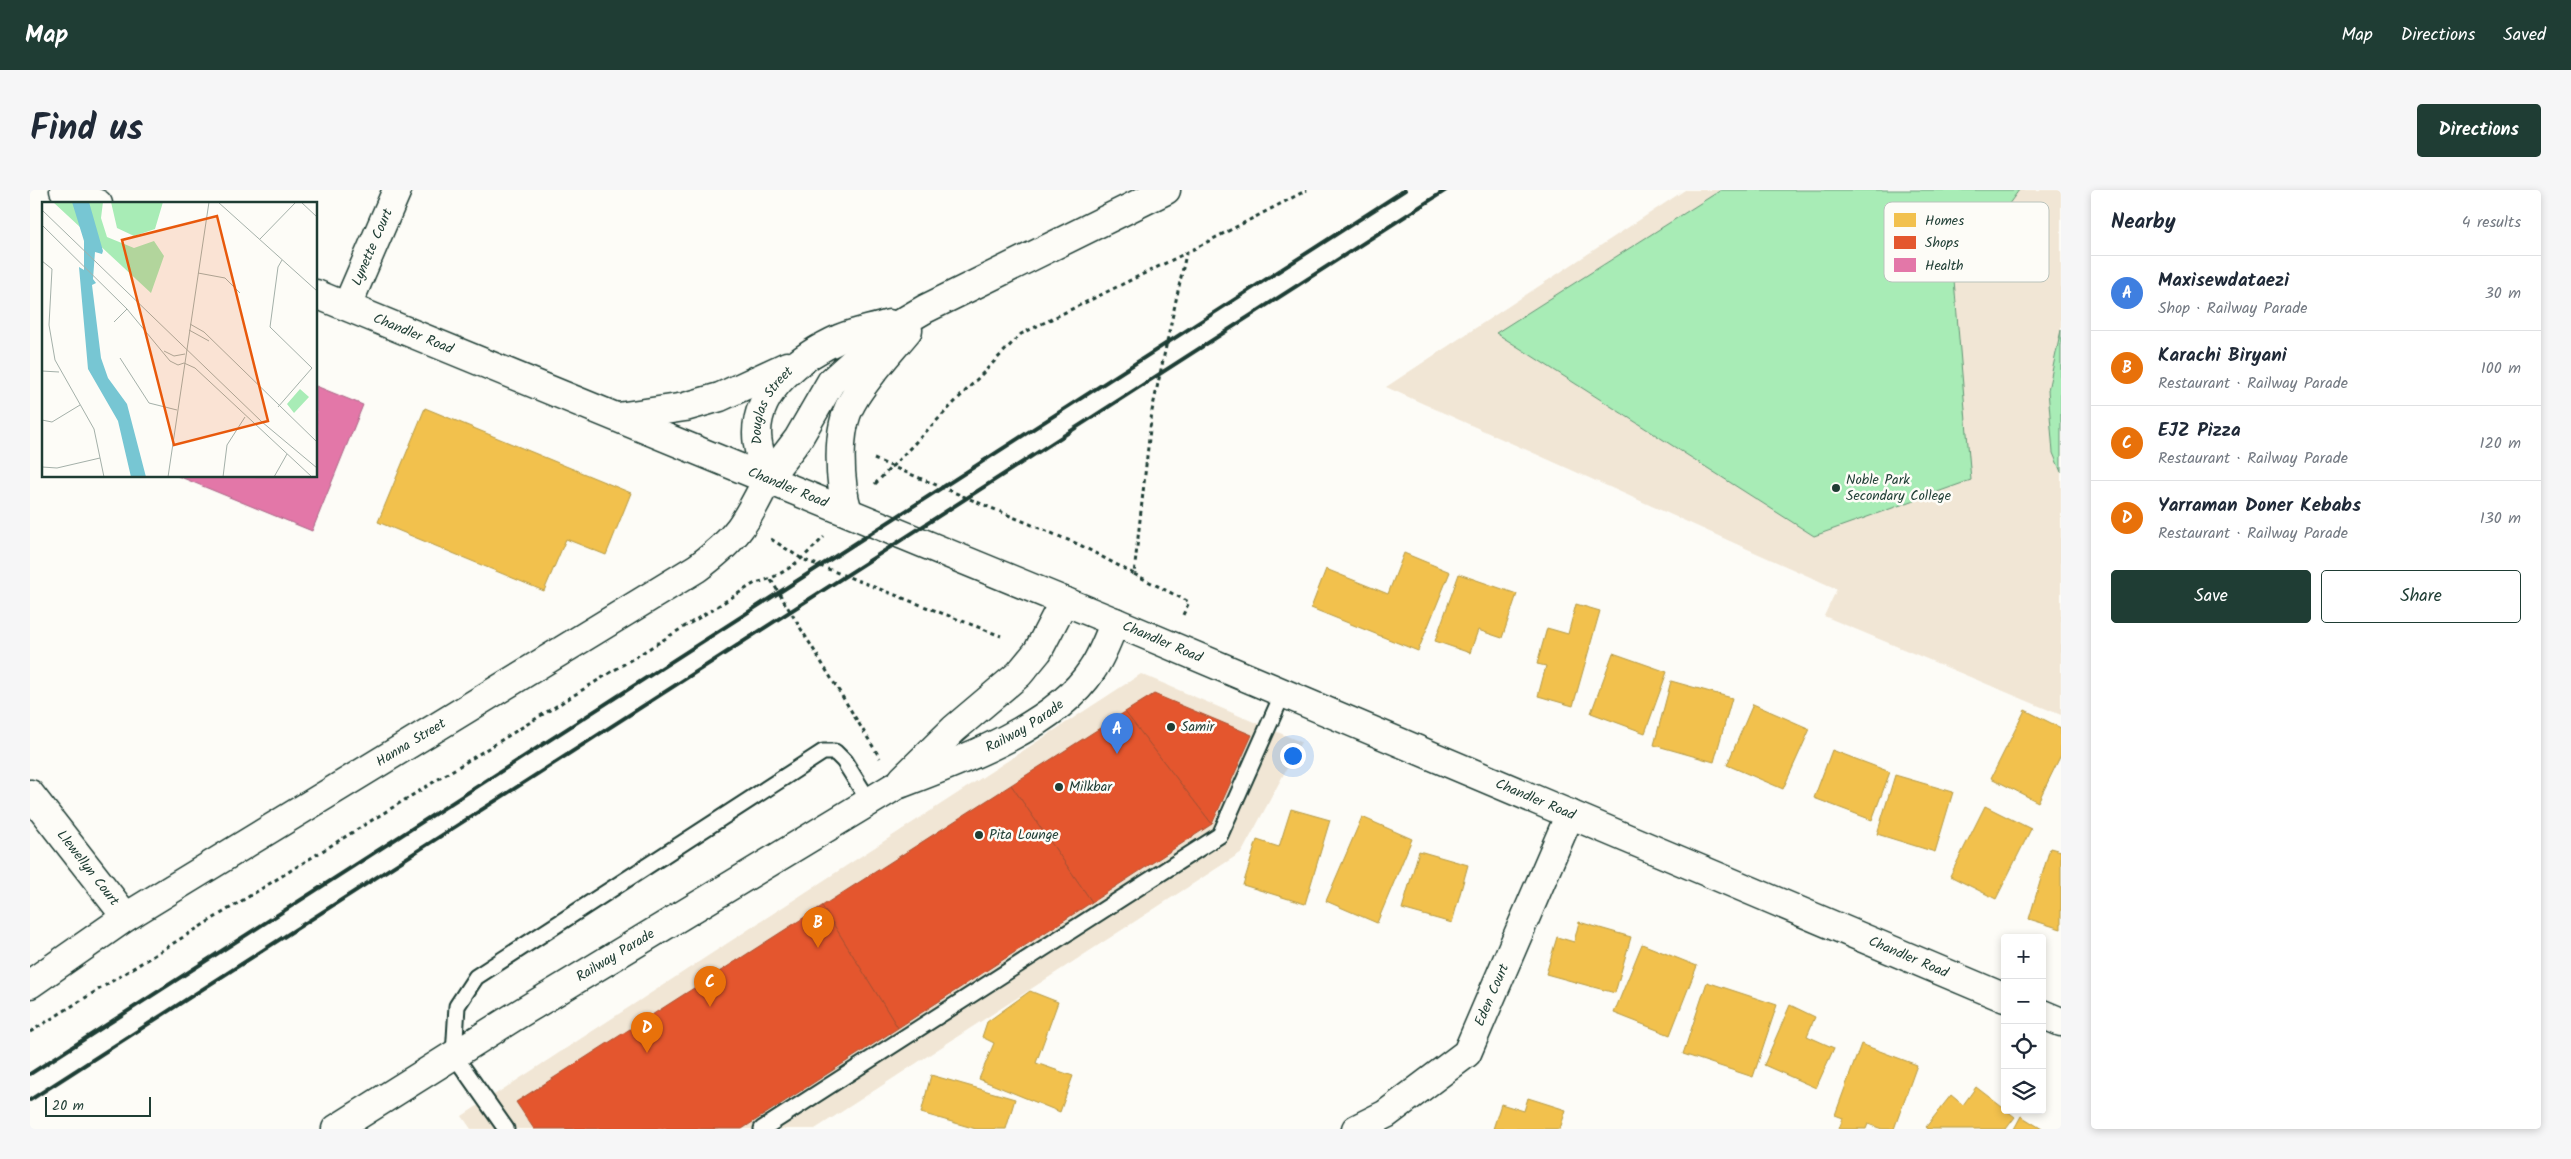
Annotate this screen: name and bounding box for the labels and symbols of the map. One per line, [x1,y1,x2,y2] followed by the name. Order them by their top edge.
[42,202,318,478] inset map
[1884,202,2049,282] legend
[346,205,399,289] street label: Lynette Court
[1925,210,1964,232] text: Homes
[1925,232,1959,254] text: Shops
[1925,255,1964,277] text: Health
[370,308,458,361] street label: Chandler Road
[746,361,799,446] street label: Douglas Street
[744,461,832,514] street label: Chandler Road
[1846,469,1952,507] place label: Noble Park Secondary College
[1830,482,1842,494] marker: Noble Park Secondary College
[1119,615,1207,669] street label: Chandler Road
[982,694,1070,759] street label: Railway Parade
[372,713,451,773] street label: Hanna Street
[1101,713,1133,754] pin: A
[1181,716,1215,738] place label: Samir
[1165,721,1177,733] marker: Samir
[1280,743,1306,769] your location
[1492,773,1580,827] street label: Chandler Road
[1069,776,1113,798] place label: Milkbar
[1053,781,1065,793] marker: Milkbar
[989,824,1059,846] place label: Pita Lounge
[51,825,125,911] street label: Llewellyn Court
[973,829,985,841] marker: Pita Lounge
[802,907,834,948] pin: B
[572,923,660,988] street label: Railway Parade
[1865,931,1953,984] street label: Chandler Road
[1469,960,1515,1030] street label: Eden Court
[694,966,726,1007] pin: C
[631,1012,663,1053] pin: D
[45,1094,151,1117] scale bar

